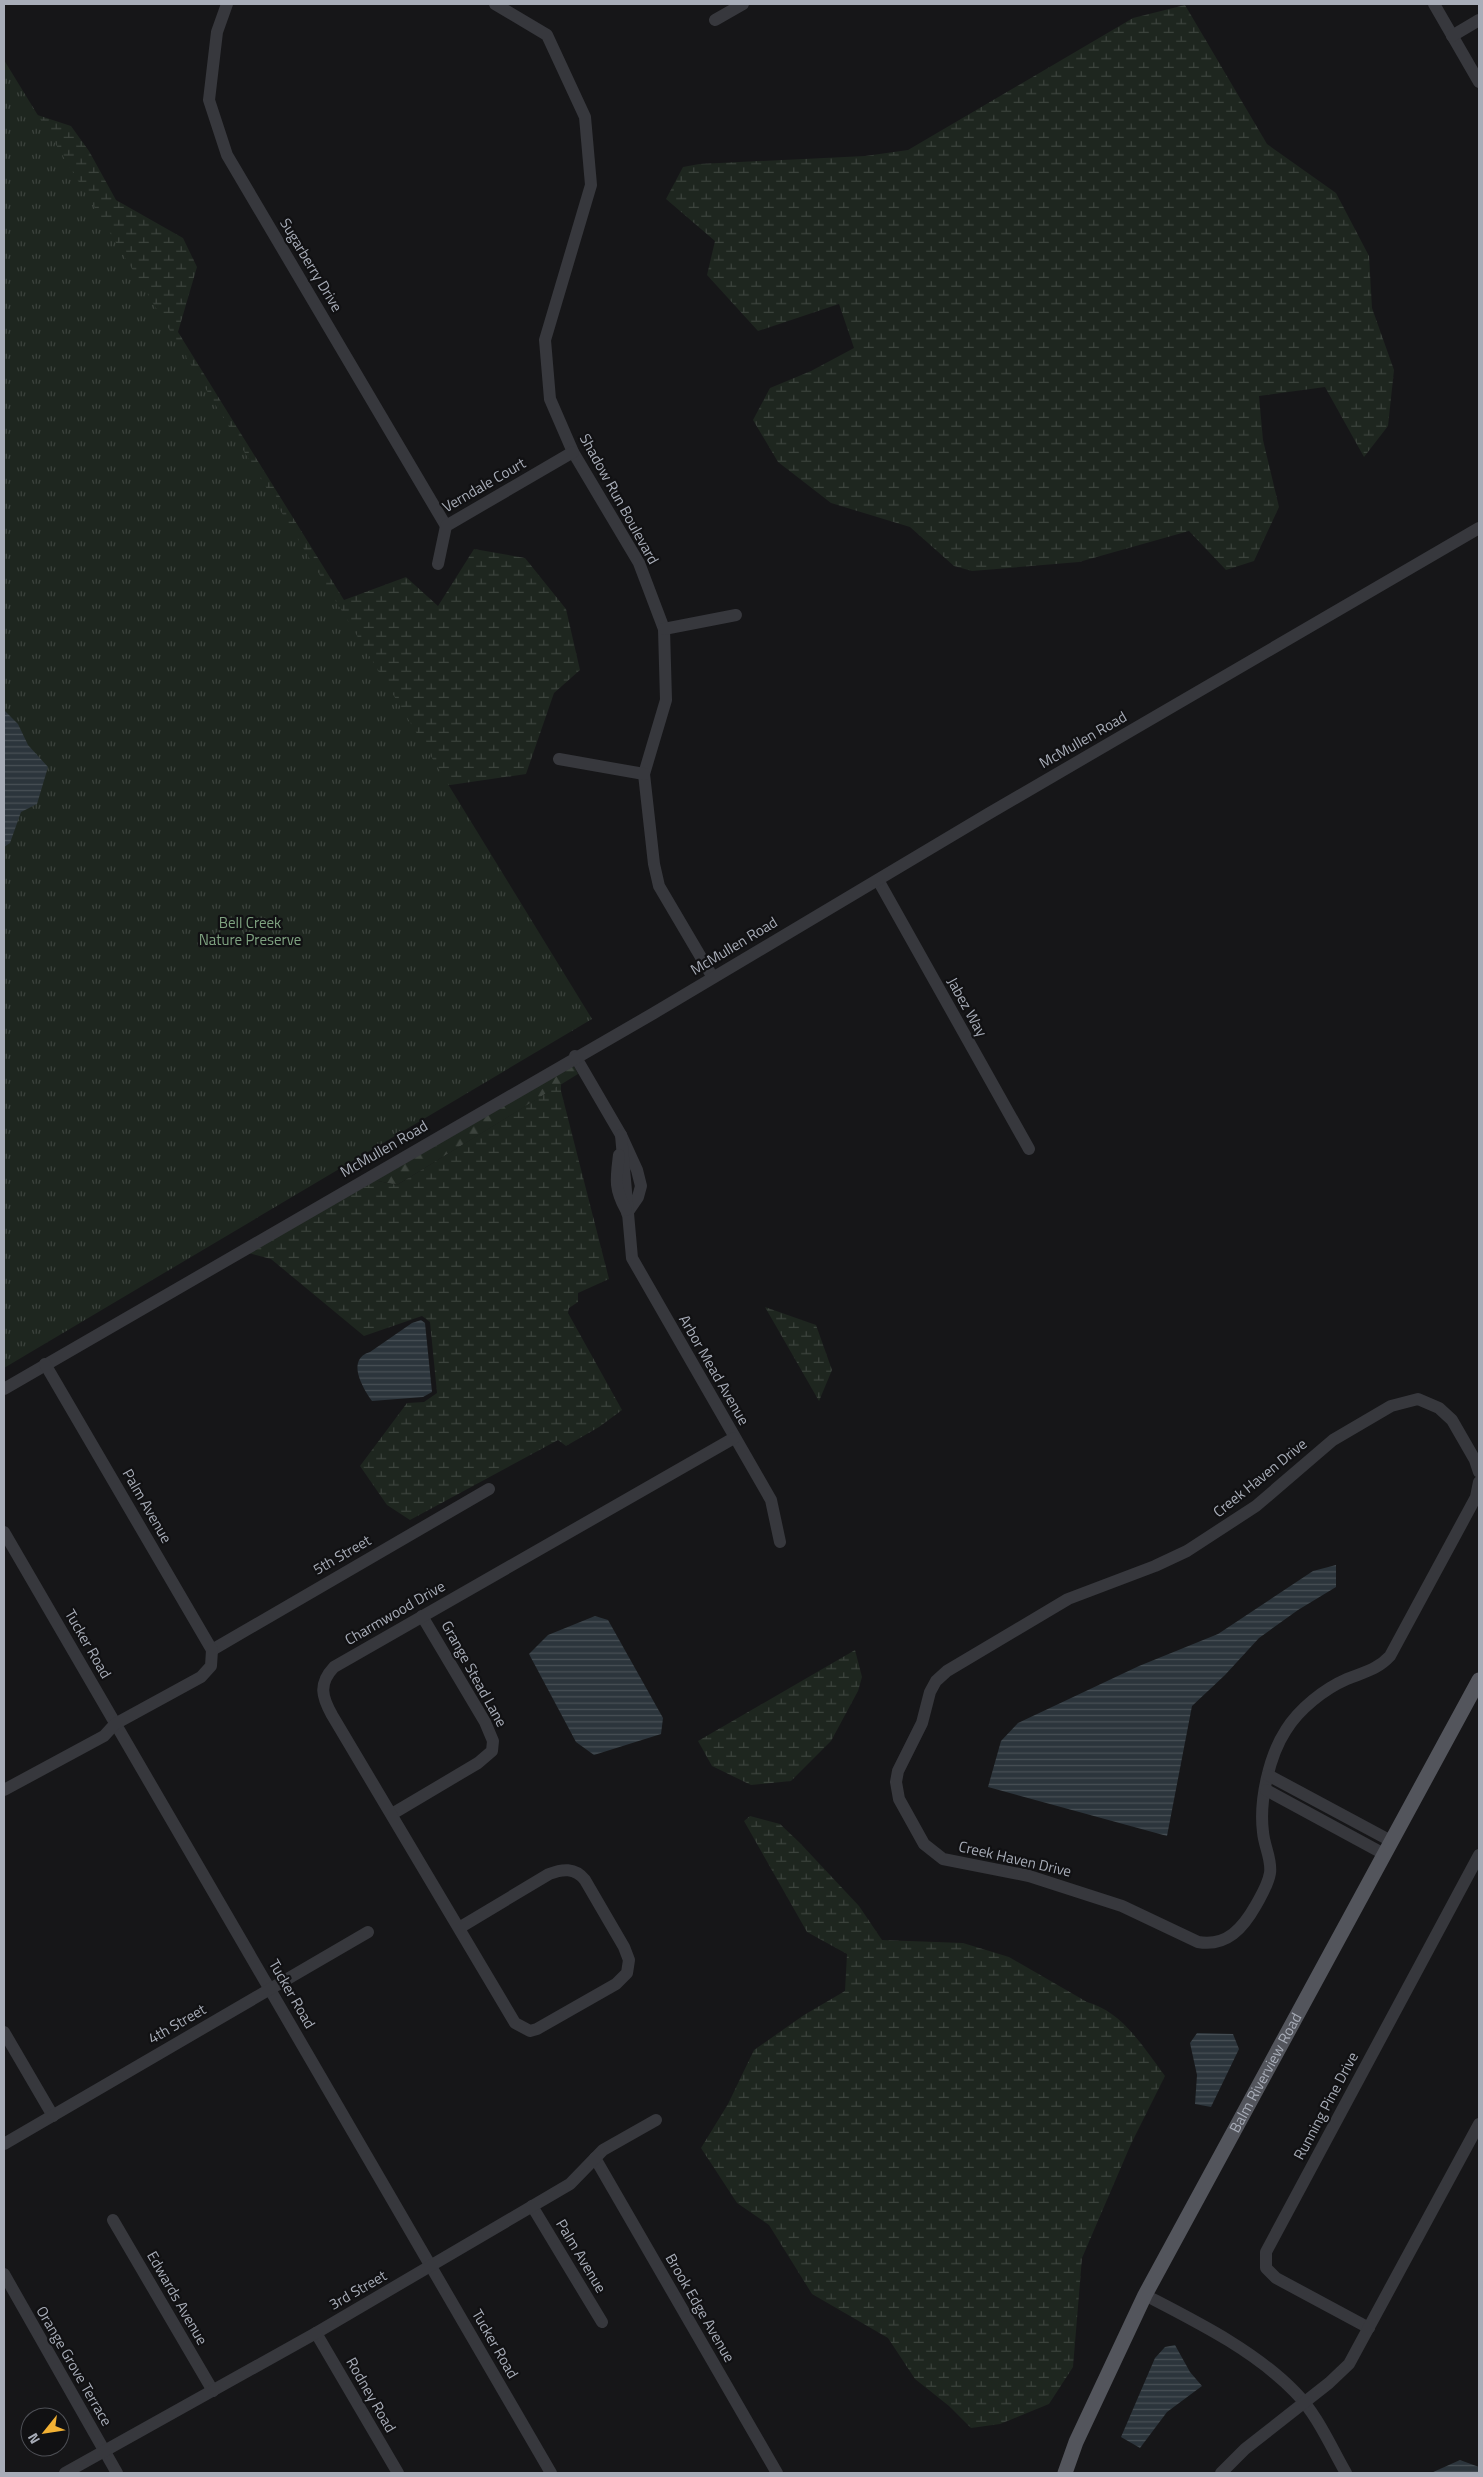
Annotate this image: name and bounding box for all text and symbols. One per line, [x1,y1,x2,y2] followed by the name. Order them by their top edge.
[274,214,349,316] street label: Sugarberry Drive
[574,429,665,568] street label: Shadow Run Boulevard
[438,451,530,518] street label: Verndale Court
[1035,705,1131,774] street label: McMullen Road
[686,910,782,981] street label: McMullen Road
[199,911,301,951] park label: Bell Creek Nature Preserve
[942,973,993,1041] street label: Jabez Way
[336,1114,432,1183] street label: McMullen Road
[673,1310,755,1429] street label: Arbor Mead Avenue
[1208,1432,1312,1523] street label: Creek Haven Drive
[117,1464,178,1547] street label: Palm Avenue
[308,1528,376,1580] street label: 5th Street
[340,1574,449,1651] street label: Charmwood Drive
[59,1605,118,1683] street label: Tucker Road
[436,1616,513,1731] street label: Grange Stead Lane
[956,1834,1074,1883] street label: Creek Haven Drive
[263,1955,322,2033] street label: Tucker Road
[143,1997,211,2049] street label: 4th Street
[1223,2008,1307,2137] street label: Balm Riverview Road
[1287,2048,1364,2164] street label: Running Pine Drive
[550,2214,613,2297] street label: Palm Avenue
[141,2246,214,2349] street label: Edwards Avenue
[660,2249,741,2366] street label: Brook Edge Avenue
[325,2263,392,2315] street label: 3rd Street
[31,2301,118,2430] street label: Orange Grove Terrace
[466,2305,525,2383] street label: Tucker Road
[341,2353,402,2437] street label: Rodney Road
[20,2407,70,2457] north arrow
[22,2429,45,2448] text: N

